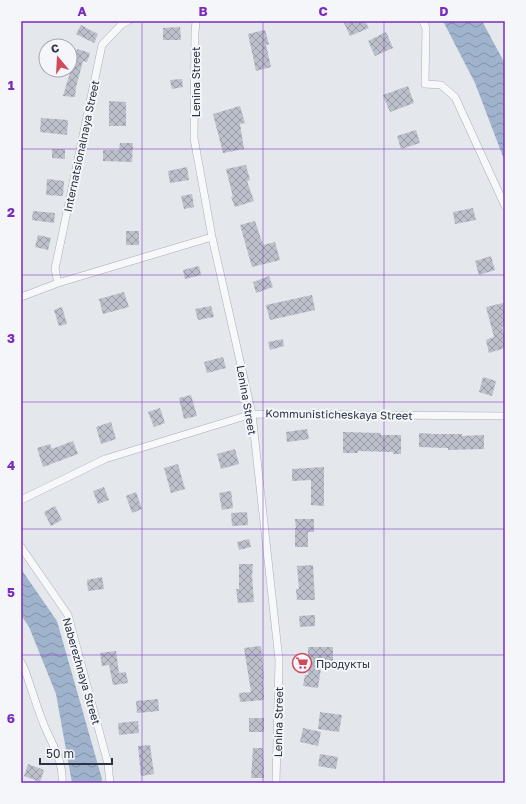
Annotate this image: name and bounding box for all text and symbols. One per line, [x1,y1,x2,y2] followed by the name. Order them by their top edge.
[77,3,87,19] text: A
[198,3,208,19] text: B
[318,3,328,19] text: C
[439,3,449,19] text: D
[38,38,78,78] north arrow
[49,41,61,55] text: С
[189,47,202,117] street label: Lenina Street
[8,77,15,93] text: 1
[61,79,101,213] street label: Internatsionalnaya Street
[7,204,15,220] text: 2
[7,330,15,346] text: 3
[234,364,260,436] street label: Lenina Street
[265,406,413,422] street label: Kommunisticheskaya Street
[7,457,15,473] text: 4
[7,584,15,600] text: 5
[60,616,104,726] street label: Naberezhnaya Street
[291,652,313,674] supermarket icon: Продукты
[316,657,370,670] place label: Продукты
[271,687,285,757] street label: Lenina Street
[7,710,15,726] text: 6
[40,740,112,766] scale bar
[46,746,74,761] text: 50 m

